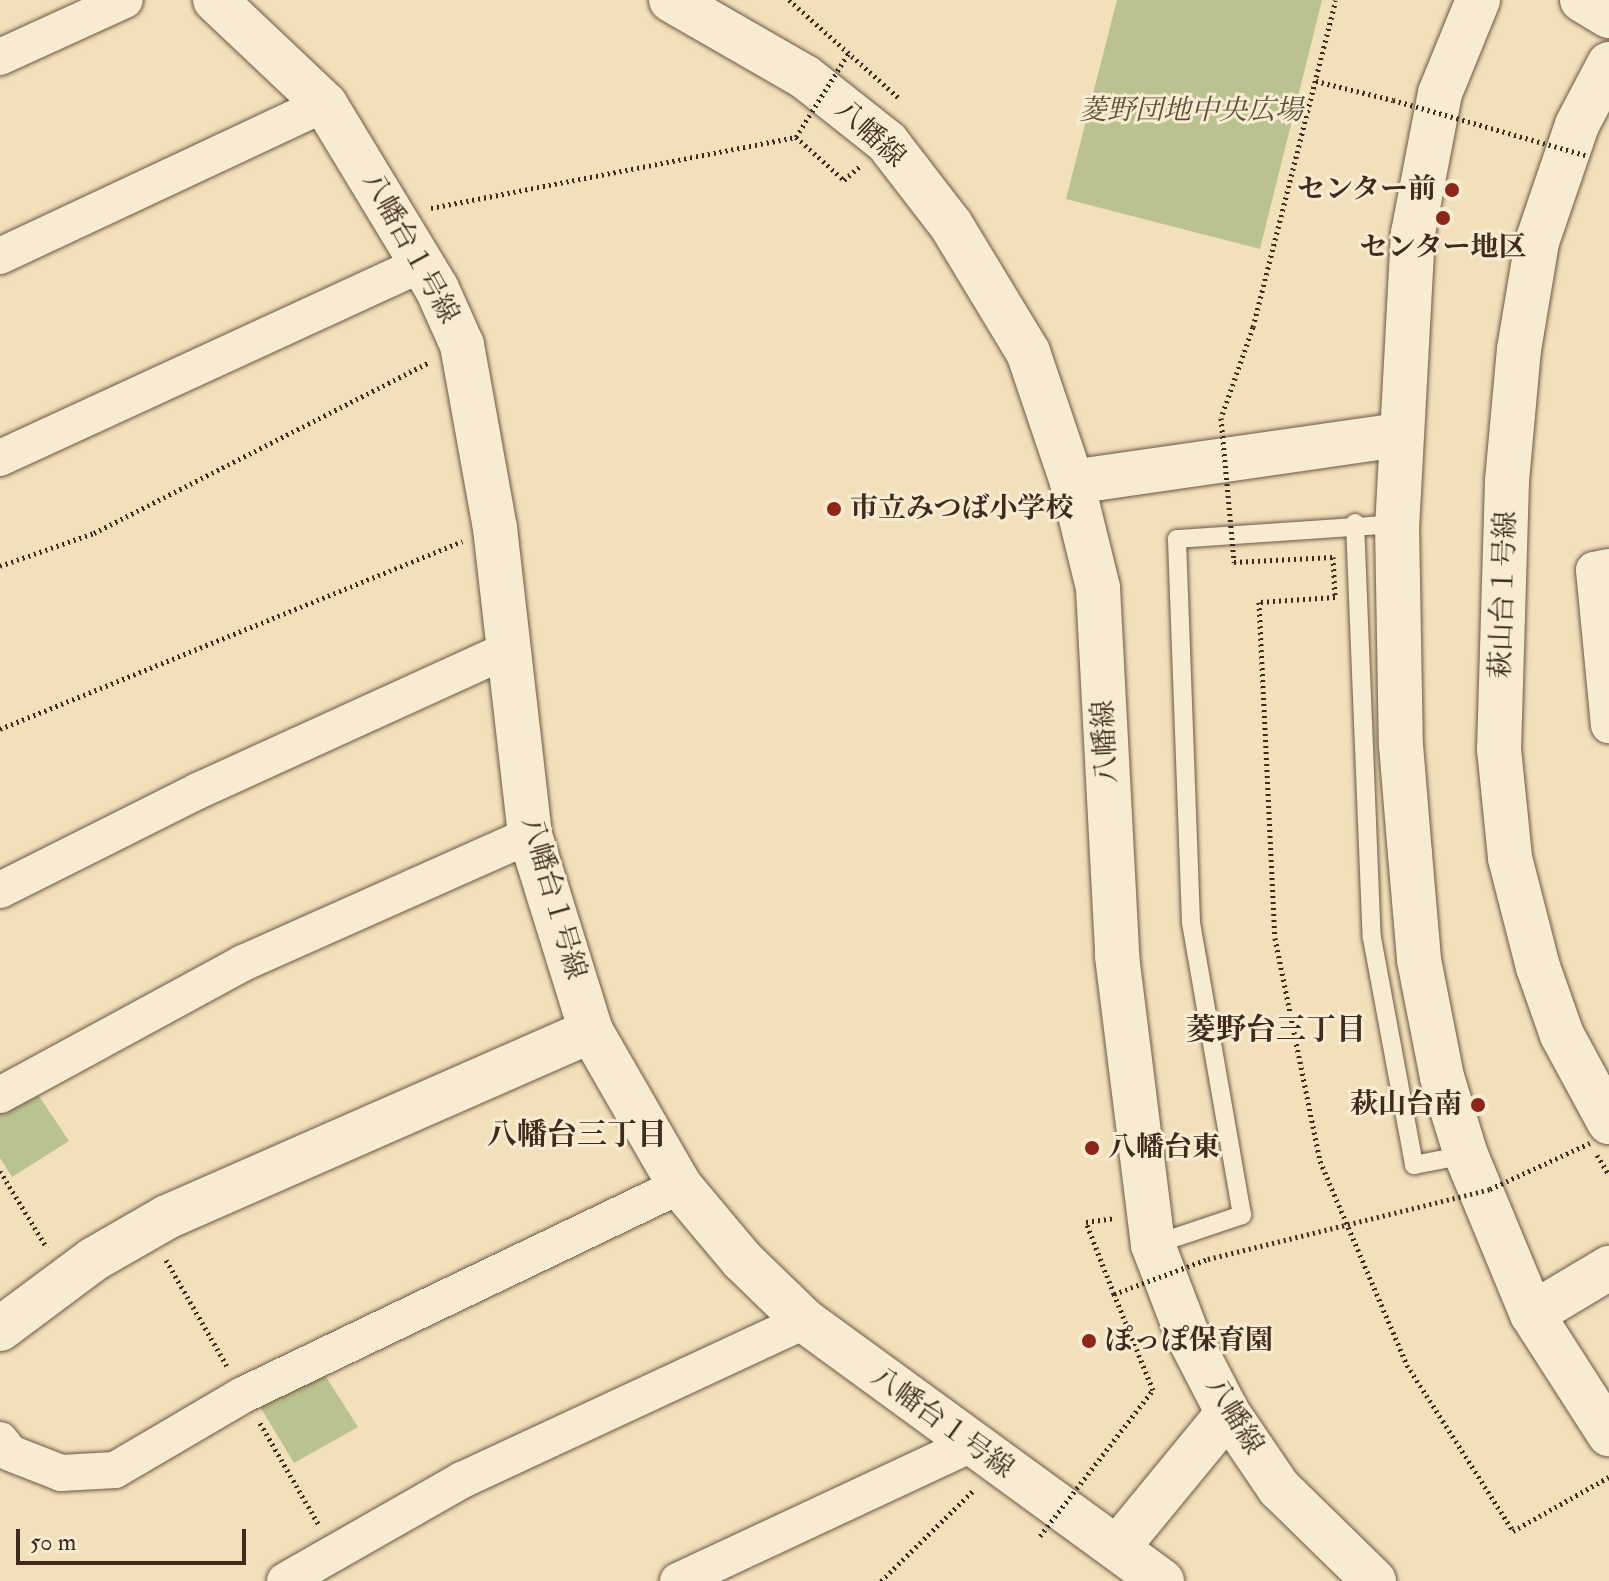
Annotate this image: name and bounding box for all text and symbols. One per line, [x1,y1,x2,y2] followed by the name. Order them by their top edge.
[828,93,912,175] street label: 八幡線
[1079,94,1303,128] park label: 菱野団地中央広場
[355,166,465,330] street label: 八幡台１号線
[1296,173,1436,207] place label: センター前
[1443,181,1461,199] marker: センター前
[1434,209,1452,227] marker: センター地区
[1359,231,1527,265] place label: センター地区
[850,492,1074,526] place label: 市立みつば小学校
[825,500,843,518] marker: 市立みつば小学校
[1484,510,1524,680] street label: 萩山台１号線
[1087,699,1125,785] street label: 八幡線
[514,813,592,983] street label: 八幡台１号線
[1186,1012,1366,1048] district label: 菱野台三丁目
[1350,1088,1462,1122] place label: 萩山台南
[1469,1096,1487,1114] marker: 萩山台南
[487,1117,667,1153] district label: 八幡台三丁目
[1108,1131,1220,1165] place label: 八幡台東
[1083,1139,1101,1157] marker: 八幡台東
[1105,1324,1273,1358] place label: ぽっぽ保育園
[1080,1332,1098,1350] marker: ぽっぽ保育園
[864,1360,1020,1486] street label: 八幡台１号線
[1198,1371,1270,1461] street label: 八幡線
[20,1513,250,1563] scale bar
[30,1527,76,1558] text: 50 m

